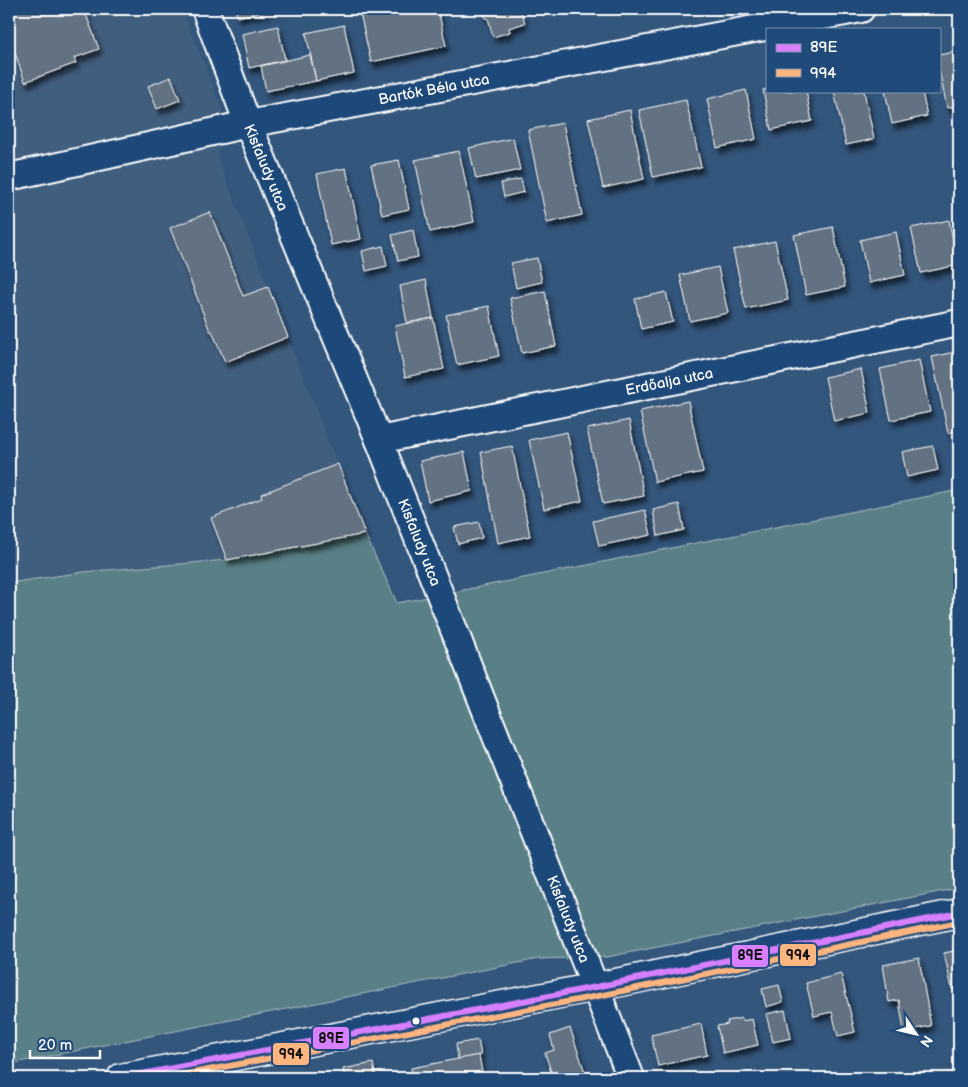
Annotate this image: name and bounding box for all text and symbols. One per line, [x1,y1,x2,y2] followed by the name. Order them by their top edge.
[766,28,940,92] legend
[810,38,837,57] text: 89E
[810,64,837,83] text: 994
[377,69,491,109] street label: Bartók Béla utca
[240,121,293,214] street label: Kisfaludy utca
[624,363,715,400] street label: Erdőalja utca
[394,496,445,589] street label: Kisfaludy utca
[542,873,594,966] street label: Kisfaludy utca
[779,943,817,967] line badge: 994
[731,944,769,968] line badge: 89E
[737,947,763,964] text: 89E
[786,947,811,964] text: 994
[890,1010,940,1060] north arrow
[411,1016,421,1026] unlabelled marker
[312,1026,350,1050] line badge: 89E
[30,1027,100,1059] scale bar
[318,1030,344,1047] text: 89E
[916,1032,936,1050] text: N
[38,1036,72,1055] text: 20 m
[272,1042,310,1066] line badge: 994
[279,1046,304,1063] text: 994

